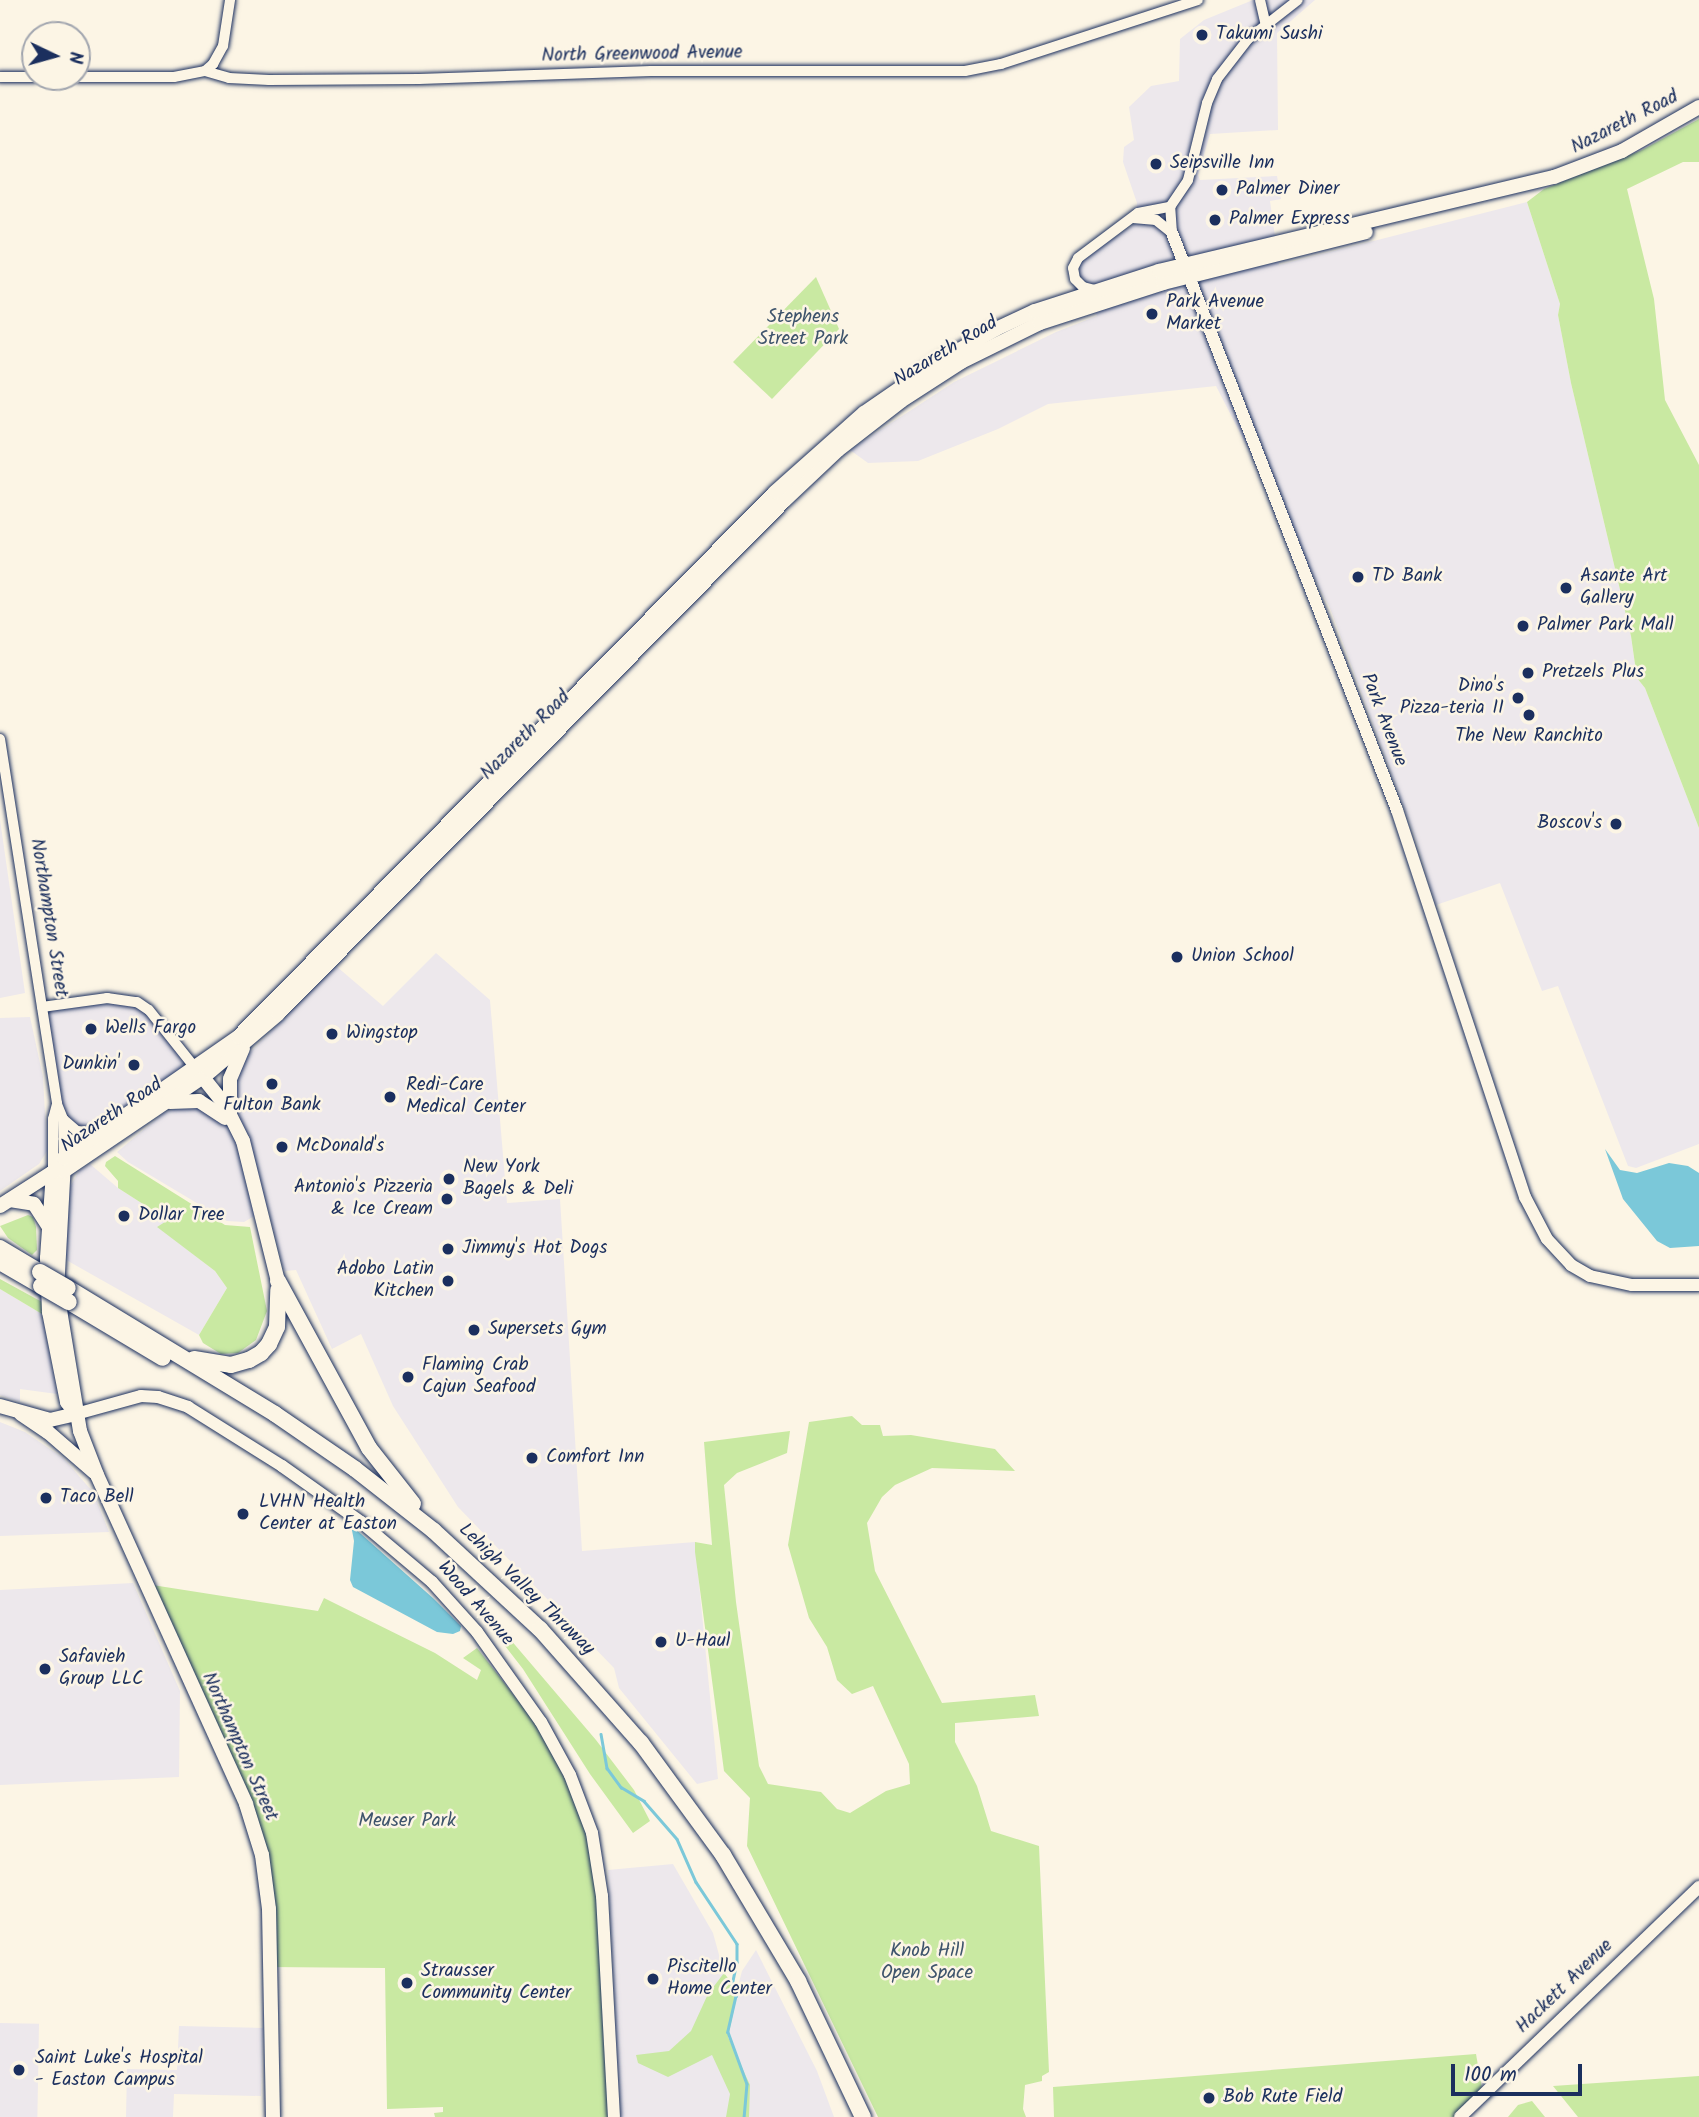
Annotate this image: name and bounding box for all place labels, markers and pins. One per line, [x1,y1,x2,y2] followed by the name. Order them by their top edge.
[1216,24,1322,46] place label: Takumi Sushi
[1194,27,1210,43] marker: Takumi Sushi
[1170,153,1274,175] place label: Seipsville Inn
[1148,156,1164,172] marker: Seipsville Inn
[1236,179,1339,201] place label: Palmer Diner
[1214,182,1230,198] marker: Palmer Diner
[1229,209,1350,231] place label: Palmer Express
[1207,212,1223,228] marker: Palmer Express
[1166,292,1264,336] place label: Park Avenue Market
[1144,306,1160,322] marker: Park Avenue Market
[1372,566,1442,588] place label: TD Bank
[1580,566,1667,610] place label: Asante Art Gallery
[1350,569,1366,585] marker: TD Bank
[1558,580,1574,596] marker: Asante Art Gallery
[1537,615,1674,637] place label: Palmer Park Mall
[1515,618,1531,634] marker: Palmer Park Mall
[1542,662,1644,684] place label: Pretzels Plus
[1520,665,1536,681] marker: Pretzels Plus
[1400,676,1504,720] place label: Dino's Pizza-teria II
[1510,690,1526,706] marker: Dino's Pizza-teria II
[1521,707,1537,723] marker: The New Ranchito
[1455,726,1603,748] place label: The New Ranchito
[1537,813,1602,835] place label: Boscov's
[1608,816,1624,832] marker: Boscov's
[1191,946,1294,968] place label: Union School
[1169,949,1185,965] marker: Union School
[105,1018,196,1040] place label: Wells Fargo
[83,1021,99,1037] marker: Wells Fargo
[346,1023,418,1045] place label: Wingstop
[324,1026,340,1042] marker: Wingstop
[62,1054,120,1076] place label: Dunkin'
[126,1057,142,1073] marker: Dunkin'
[406,1075,525,1119] place label: Redi-Care Medical Center
[264,1076,280,1092] marker: Fulton Bank
[380,1087,400,1107] marker: Redi-Care Medical Center
[223,1095,321,1117] place label: Fulton Bank
[296,1136,384,1158] place label: McDonald's
[274,1139,290,1155] marker: McDonald's
[463,1157,573,1201] place label: New York Bagels & Deli
[441,1171,457,1187] marker: New York Bagels & Deli
[294,1177,433,1221] place label: Antonio's Pizzeria & Ice Cream
[439,1191,455,1207] marker: Antonio's Pizzeria & Ice Cream
[138,1205,225,1227] place label: Dollar Tree
[116,1208,132,1224] marker: Dollar Tree
[462,1238,607,1260] place label: Jimmy's Hot Dogs
[440,1241,456,1257] marker: Jimmy's Hot Dogs
[337,1259,434,1303] place label: Adobo Latin Kitchen
[440,1273,456,1289] marker: Adobo Latin Kitchen
[488,1319,607,1341] place label: Supersets Gym
[466,1322,482,1338] marker: Supersets Gym
[422,1355,535,1399] place label: Flaming Crab Cajun Seafood
[400,1369,416,1385] marker: Flaming Crab Cajun Seafood
[546,1447,644,1469] place label: Comfort Inn
[524,1450,540,1466] marker: Comfort Inn
[60,1487,134,1509] place label: Taco Bell
[38,1490,54,1506] marker: Taco Bell
[259,1492,397,1536] place label: LVHN Health Center at Easton
[233,1504,253,1524] marker: LVHN Health Center at Easton
[675,1631,731,1653] place label: U-Haul
[653,1634,669,1650] marker: U-Haul
[59,1647,143,1691] place label: Safavieh Group LLC
[37,1661,53,1677] marker: Safavieh Group LLC
[667,1957,772,2001] place label: Piscitello Home Center
[421,1961,571,2005] place label: Strausser Community Center
[645,1971,661,1987] marker: Piscitello Home Center
[399,1975,415,1991] marker: Strausser Community Center
[35,2048,203,2092] place label: Saint Luke's Hospital - Easton Campus
[9,2060,29,2080] marker: Saint Luke's Hospital - Easton Campus
[1223,2087,1342,2109] place label: Bob Rute Field
[1201,2090,1217,2106] marker: Bob Rute Field

